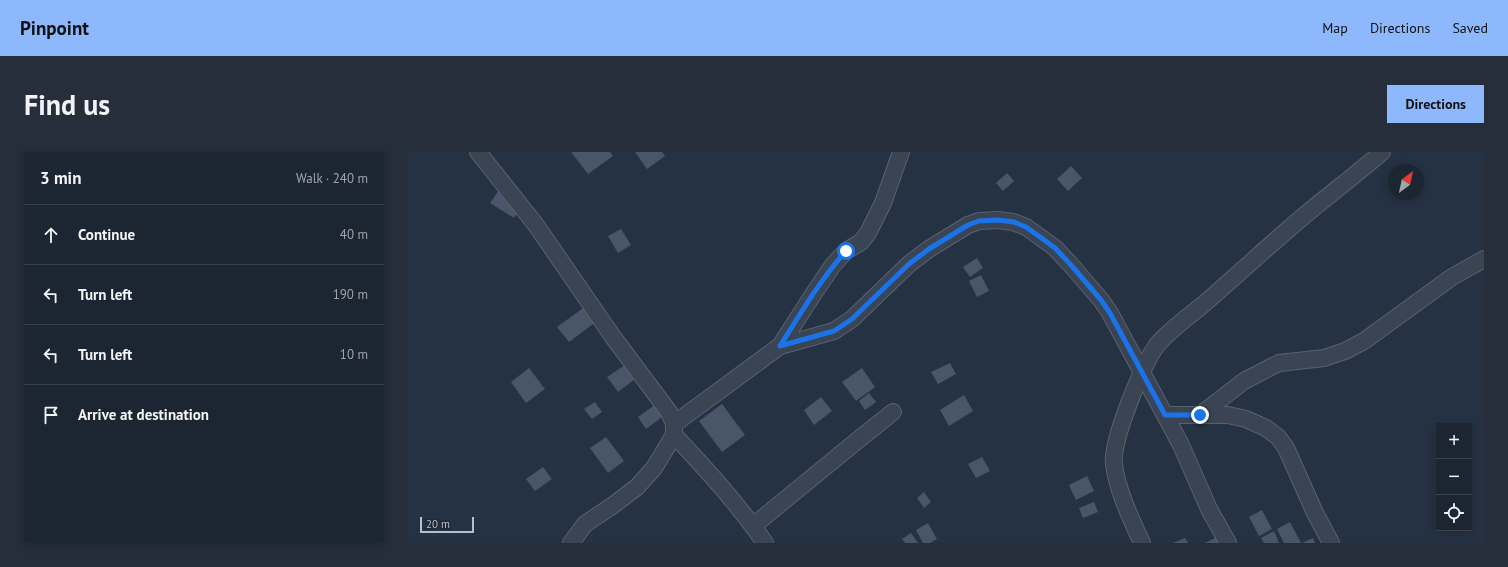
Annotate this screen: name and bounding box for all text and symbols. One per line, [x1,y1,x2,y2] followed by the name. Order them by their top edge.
[20,16,89,40] text: Pinpoint
[1322,19,1348,37] text: Map
[1370,19,1430,37] text: Directions
[1452,19,1488,37] text: Saved
[1387,85,1484,123] button: Directions
[24,86,110,123] text: Find us
[1388,164,1424,200] north arrow
[40,167,81,189] text: 3 min
[296,170,368,187] text: Walk · 240 m
[40,224,62,246] icon: ahead
[78,225,135,244] text: Continue
[340,226,368,243] text: 40 m
[837,242,855,260] route start
[40,284,62,306] icon: left
[78,285,132,304] text: Turn left
[333,286,368,303] text: 190 m
[40,344,62,366] icon: left
[78,345,132,364] text: Turn left
[340,346,368,363] text: 10 m
[40,404,62,426] icon: arrive
[78,405,209,424] text: Arrive at destination
[1191,406,1209,424] route end
[1436,423,1472,531] map controls
[1436,423,1472,459] button: +
[1436,459,1472,495] button: −
[1436,495,1472,531] button: locate
[420,515,474,534] scale bar
[426,517,450,531] text: 20 m

